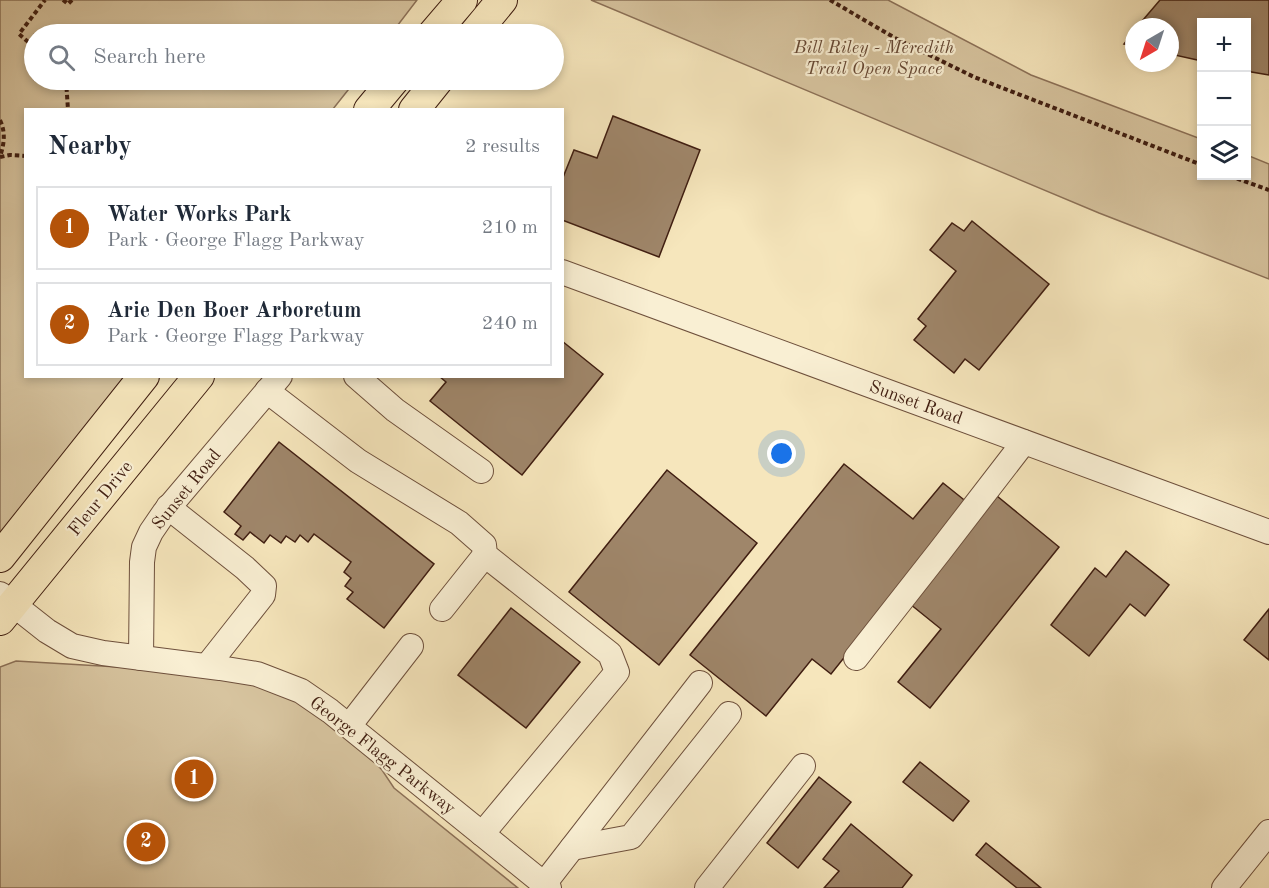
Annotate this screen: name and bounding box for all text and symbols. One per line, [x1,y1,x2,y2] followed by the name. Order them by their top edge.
[1125,18,1179,72] north arrow
[1197,18,1251,180] map controls
[1197,18,1251,72] button: +
[24,24,564,90] search box
[793,39,954,78] park label: Bill Riley - Meredith Trail Open Space
[45,41,78,74] icon: search
[93,46,206,68] text: Search here
[1197,72,1251,126] button: −
[1197,126,1251,180] button: layers
[48,134,132,160] text: Nearby
[465,137,540,157] text: 2 results
[107,204,292,226] text: Water Works Park
[64,218,75,238] text: 1
[482,218,538,238] text: 210 m
[107,231,365,251] text: Park · George Flagg Parkway
[107,300,362,322] text: Arie Den Boer Arboretum
[64,314,75,334] text: 2
[482,314,538,334] text: 240 m
[107,327,365,347] text: Park · George Flagg Parkway
[867,378,965,428] street label: Sunset Road
[767,439,796,468] your location
[149,446,225,533] street label: Sunset Road
[65,458,136,539] street label: Fleur Drive
[306,693,459,818] street label: George Flagg Parkway
[174,756,214,802] pin: 1
[126,820,166,864] pin: 2

